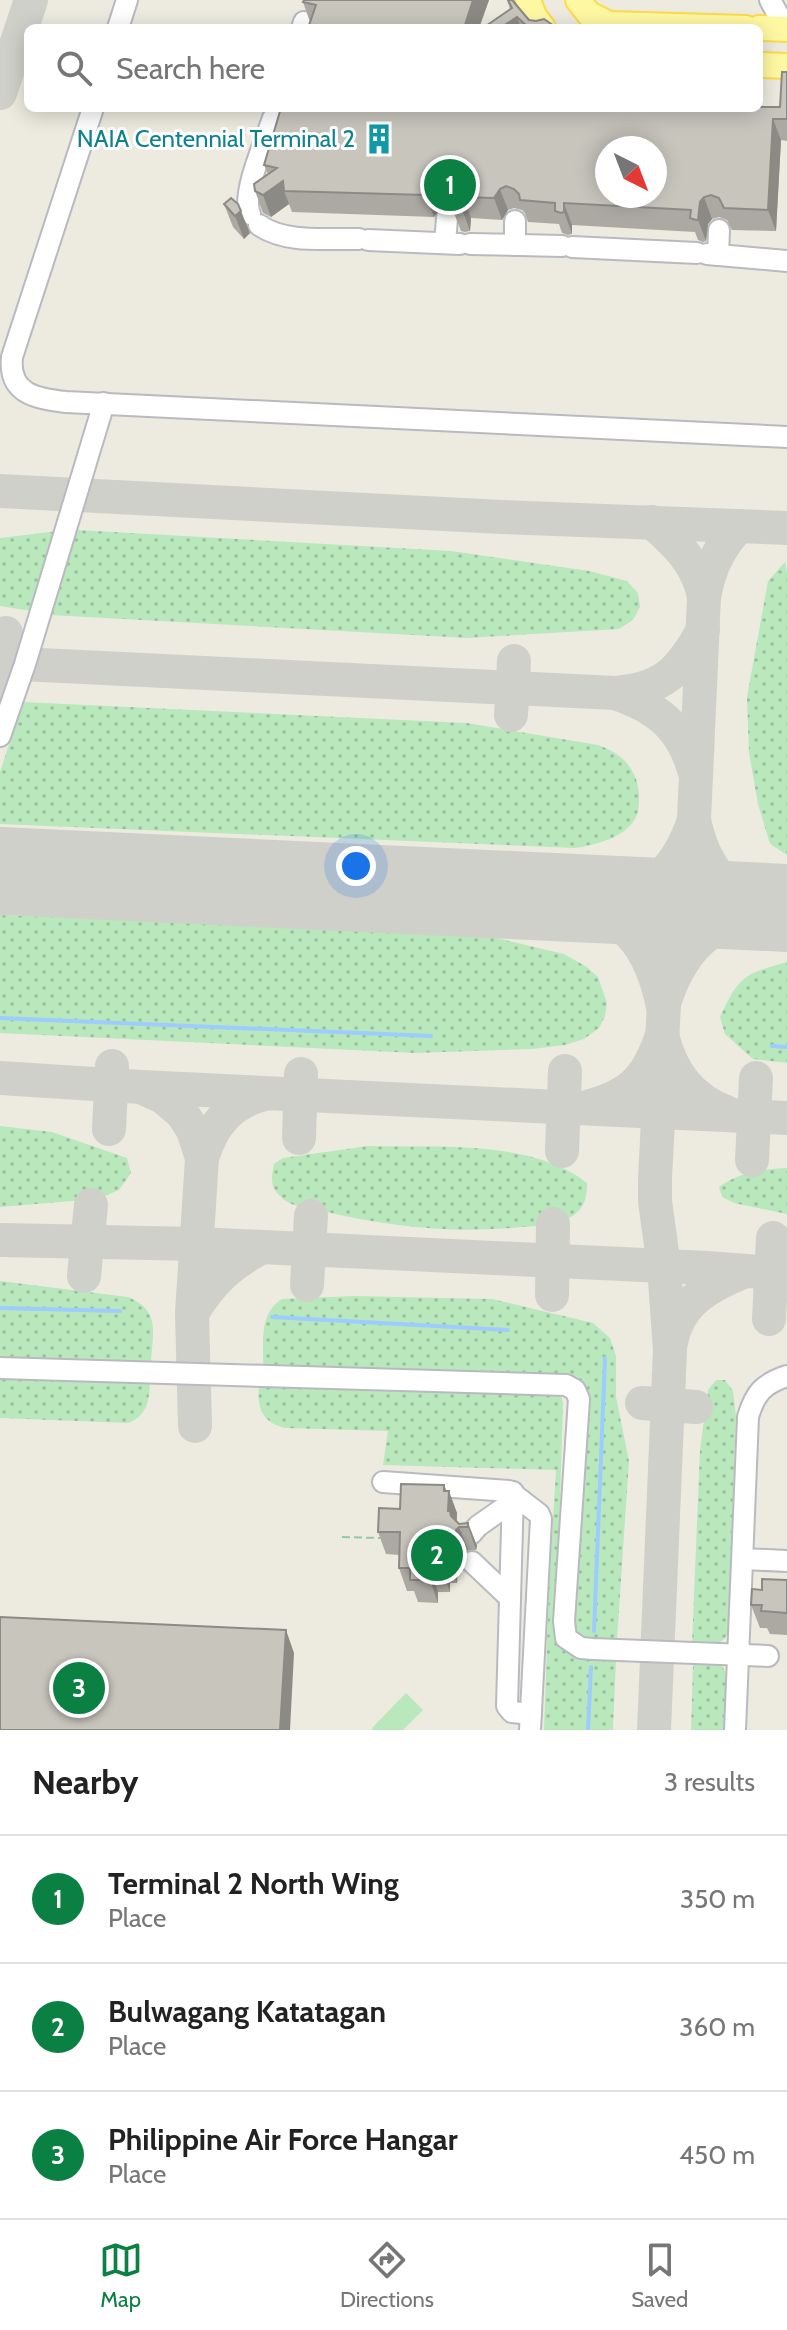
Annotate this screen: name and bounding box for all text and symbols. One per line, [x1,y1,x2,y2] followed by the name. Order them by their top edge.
[24,24,763,112] search box
[52,46,96,90] icon: search
[116,50,265,87] text: Search here
[362,122,396,156] building icon: NAIA Centennial Terminal 2
[77,124,355,153] place label: NAIA Centennial Terminal 2
[595,136,667,208] north arrow
[424,155,476,215] pin: 1
[336,846,376,886] your location
[411,1525,463,1585] pin: 2
[53,1658,105,1718] pin: 3
[32,1761,139,1803] text: Nearby
[664,1766,755,1798] text: 3 results
[108,1865,399,1902] text: Terminal 2 North Wing
[53,1883,63,1915] text: 1
[680,1883,755,1915] text: 350 m
[108,1902,166,1934] text: Place
[108,1993,386,2030] text: Bulwagang Katatagan
[51,2011,65,2043] text: 2
[679,2011,755,2043] text: 360 m
[108,2030,166,2062] text: Place
[108,2121,458,2158] text: Philippine Air Force Hangar
[51,2139,65,2171] text: 3
[679,2139,755,2171] text: 450 m
[108,2158,166,2190] text: Place
[99,2238,143,2313] tab: Map
[340,2238,434,2313] tab: Directions
[631,2238,688,2313] tab: Saved

